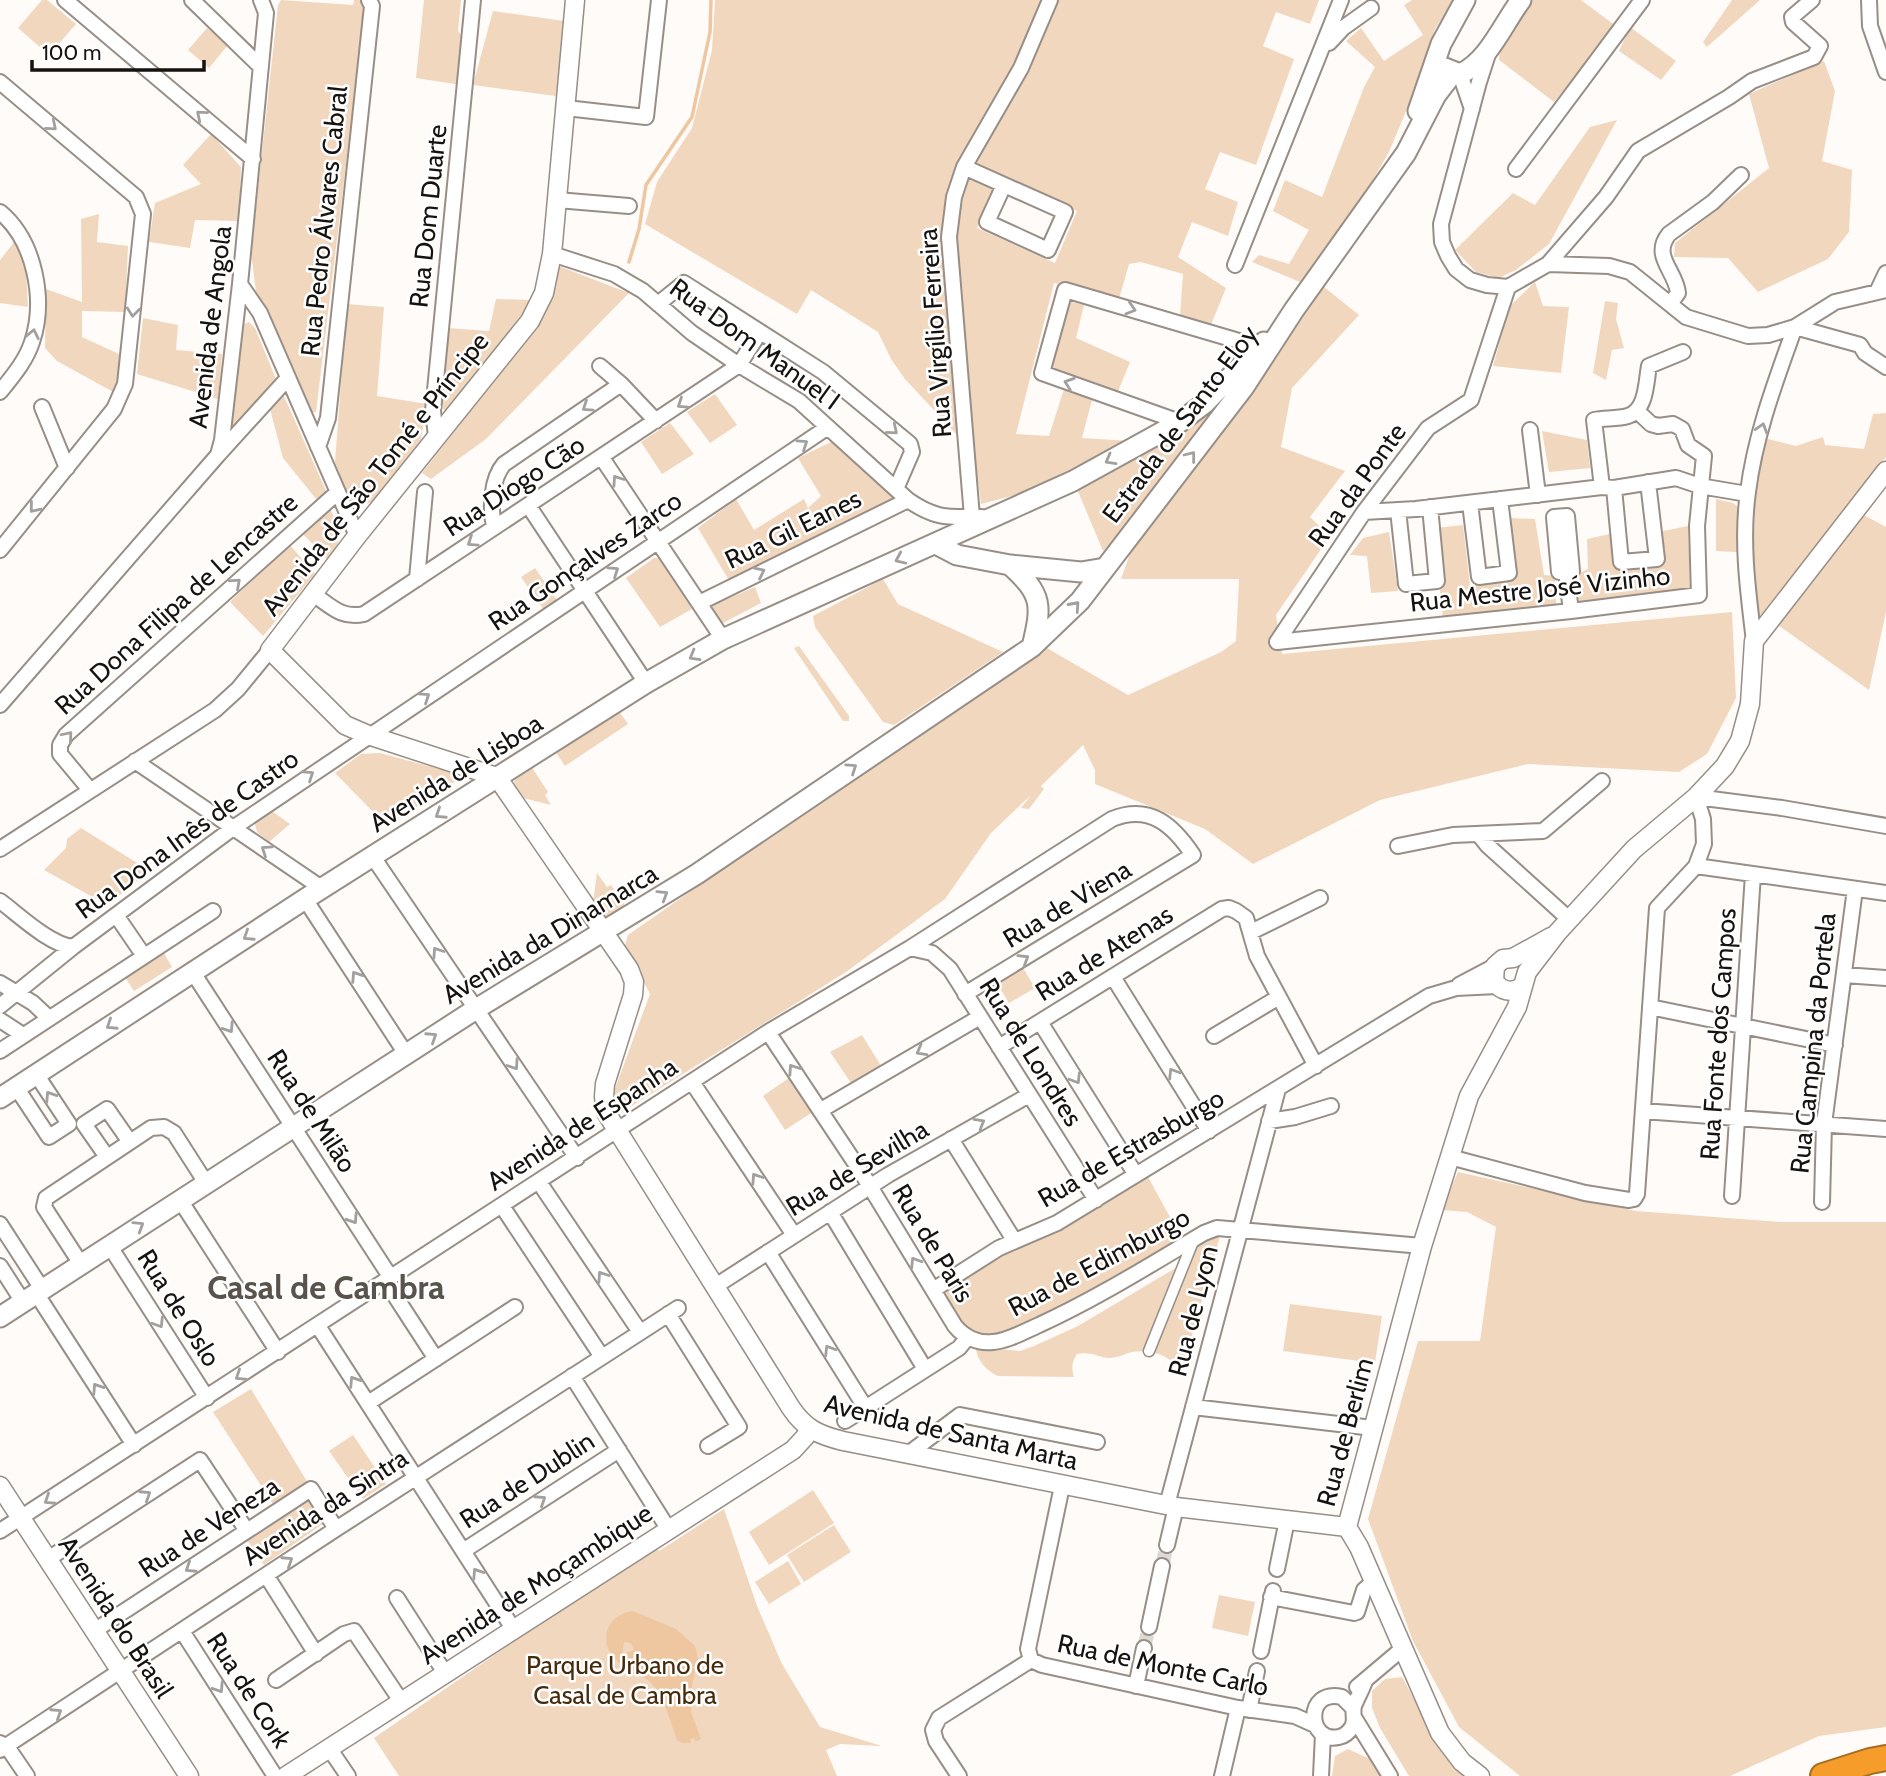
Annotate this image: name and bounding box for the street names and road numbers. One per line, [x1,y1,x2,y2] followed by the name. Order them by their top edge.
[294,84,354,358] street label: Rua Pedro Álvares Cabral
[402,123,454,309] street label: Rua Dom Duarte
[182,223,238,430] street label: Avenida de Angola
[912,227,958,439] street label: Rua Virgílio Ferreira
[664,272,846,416] street label: Rua Dom Manuel I
[1095,319,1265,529] street label: Estrada de Santo Eloy
[255,326,495,622] street label: Avenida de São Tomé e Príncipe
[1301,417,1413,553] street label: Rua da Ponte
[437,429,591,543] street label: Rua Diogo Cão
[720,482,867,576] street label: Rua Gil Eanes
[482,484,688,638] street label: Rua Gonçalves Zarco
[48,486,304,722] street label: Rua Dona Filipa de Lencastre
[1408,559,1672,619] street label: Rua Mestre José Vizinho
[364,707,549,839] street label: Avenida de Lisboa
[69,742,305,926] street label: Rua Dona Inês de Castro
[997,853,1137,955] street label: Rua de Viena
[437,857,664,1011] street label: Avenida da Dinamarca
[1029,898,1179,1008] street label: Rua de Atenas
[1693,907,1743,1161] street label: Rua Fonte dos Campos
[1783,911,1843,1175] street label: Rua Campina da Portela
[973,972,1089,1132] street label: Rua de Londres
[260,1043,364,1179] street label: Rua de Milão
[481,1050,684,1197] street label: Avenida de Espanha
[1032,1082,1230,1214] street label: Rua de Estrasburgo
[780,1113,934,1223] street label: Rua de Sevilha
[885,1178,981,1308] street label: Rua de Paris
[1003,1201,1195,1323] street label: Rua de Edimburgo
[1161,1242,1225,1380] street label: Rua de Lyon
[130,1244,228,1372] street label: Rua de Oslo
[1310,1354,1380,1510] street label: Rua de Berlim
[821,1387,1081,1477] street label: Avenida de Santa Marta
[454,1425,600,1535] street label: Rua de Dublin
[236,1441,414,1572] street label: Avenida da Sintra
[133,1469,286,1584] street label: Rua de Veneza
[414,1497,658,1671] street label: Avenida de Moçambique
[52,1530,180,1704] street label: Avenida do Brasil
[200,1626,298,1754] street label: Rua de Cork
[1054,1627,1272,1703] street label: Rua de Monte Carlo

